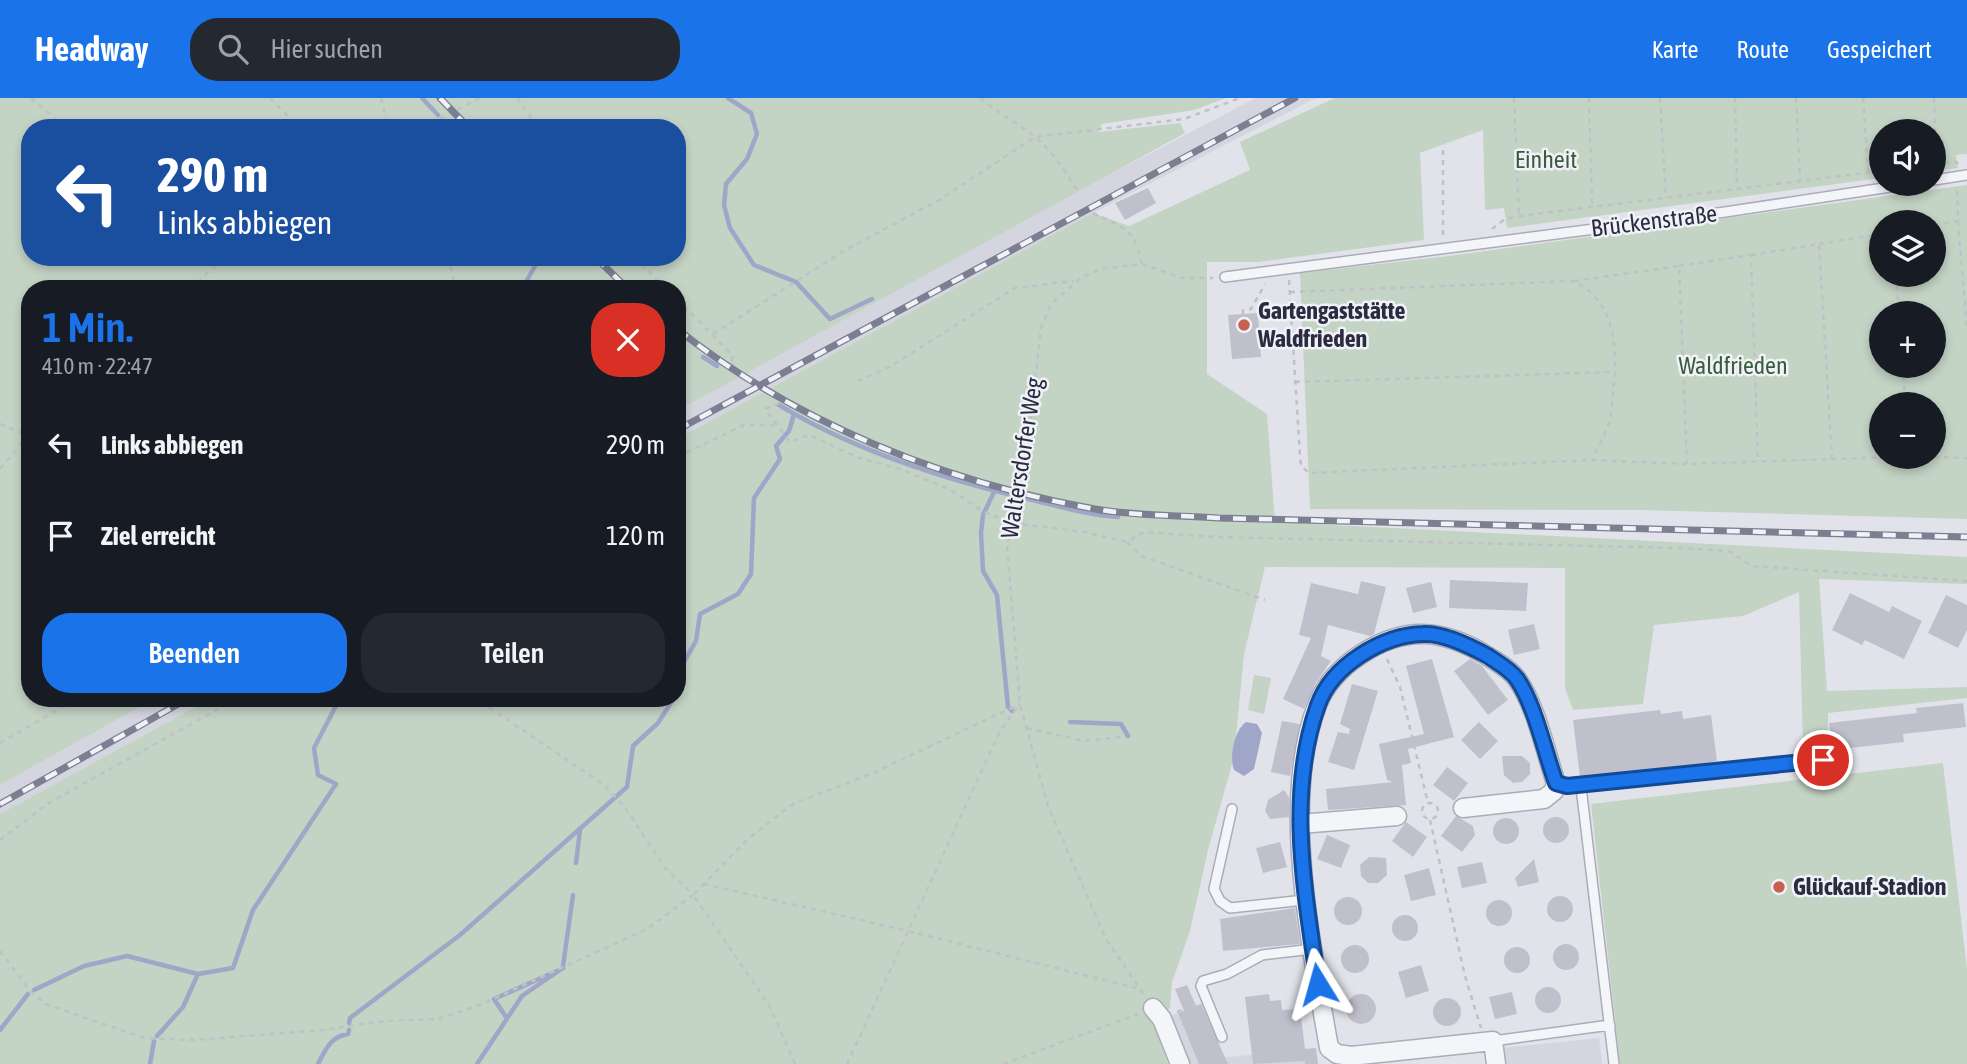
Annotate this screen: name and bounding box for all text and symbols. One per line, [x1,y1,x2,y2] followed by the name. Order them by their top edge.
[190,18,680,81] search box
[35,30,148,68] text: Headway
[214,30,252,68] icon: search
[270,34,383,64] text: Hier suchen
[1652,36,1698,63] text: Karte
[1736,36,1789,63] text: Route
[1827,36,1932,63] text: Gespeichert
[1869,119,1946,469] map controls
[1869,119,1946,196] button: sound
[157,146,268,202] text: 290 m
[1515,146,1577,173] park label: Einheit
[42,147,133,238] icon: left
[1589,199,1719,242] street label: Brückenstraße
[157,204,332,241] text: Links abbiegen
[1869,210,1946,287] button: layers
[1257,297,1405,352] place label: Gartengaststätte Waldfrieden
[1869,301,1946,378] button: +
[42,303,133,351] text: 1 Min.
[591,303,665,377] button: close
[1236,317,1252,333] marker: Gartengaststätte Waldfrieden
[1678,352,1788,379] park label: Waldfrieden
[42,353,153,379] text: 410 m · 22:47
[995,375,1048,540] street label: Waltersdorfer Weg
[1869,392,1946,469] button: −
[42,426,80,464] icon: left
[101,430,243,460] text: Links abbiegen
[606,430,665,460] text: 290 m
[42,517,80,555] icon: arrive
[101,521,216,551] text: Ziel erreicht
[606,521,665,551] text: 120 m
[42,613,347,693] button: Beenden
[361,613,665,693] button: Teilen
[1793,730,1853,790] pin
[1804,741,1842,779] icon: arrive
[1793,873,1946,900] place label: Glückauf-Stadion
[1771,879,1787,895] marker: Glückauf-Stadion
[1281,947,1355,1021] position arrow

